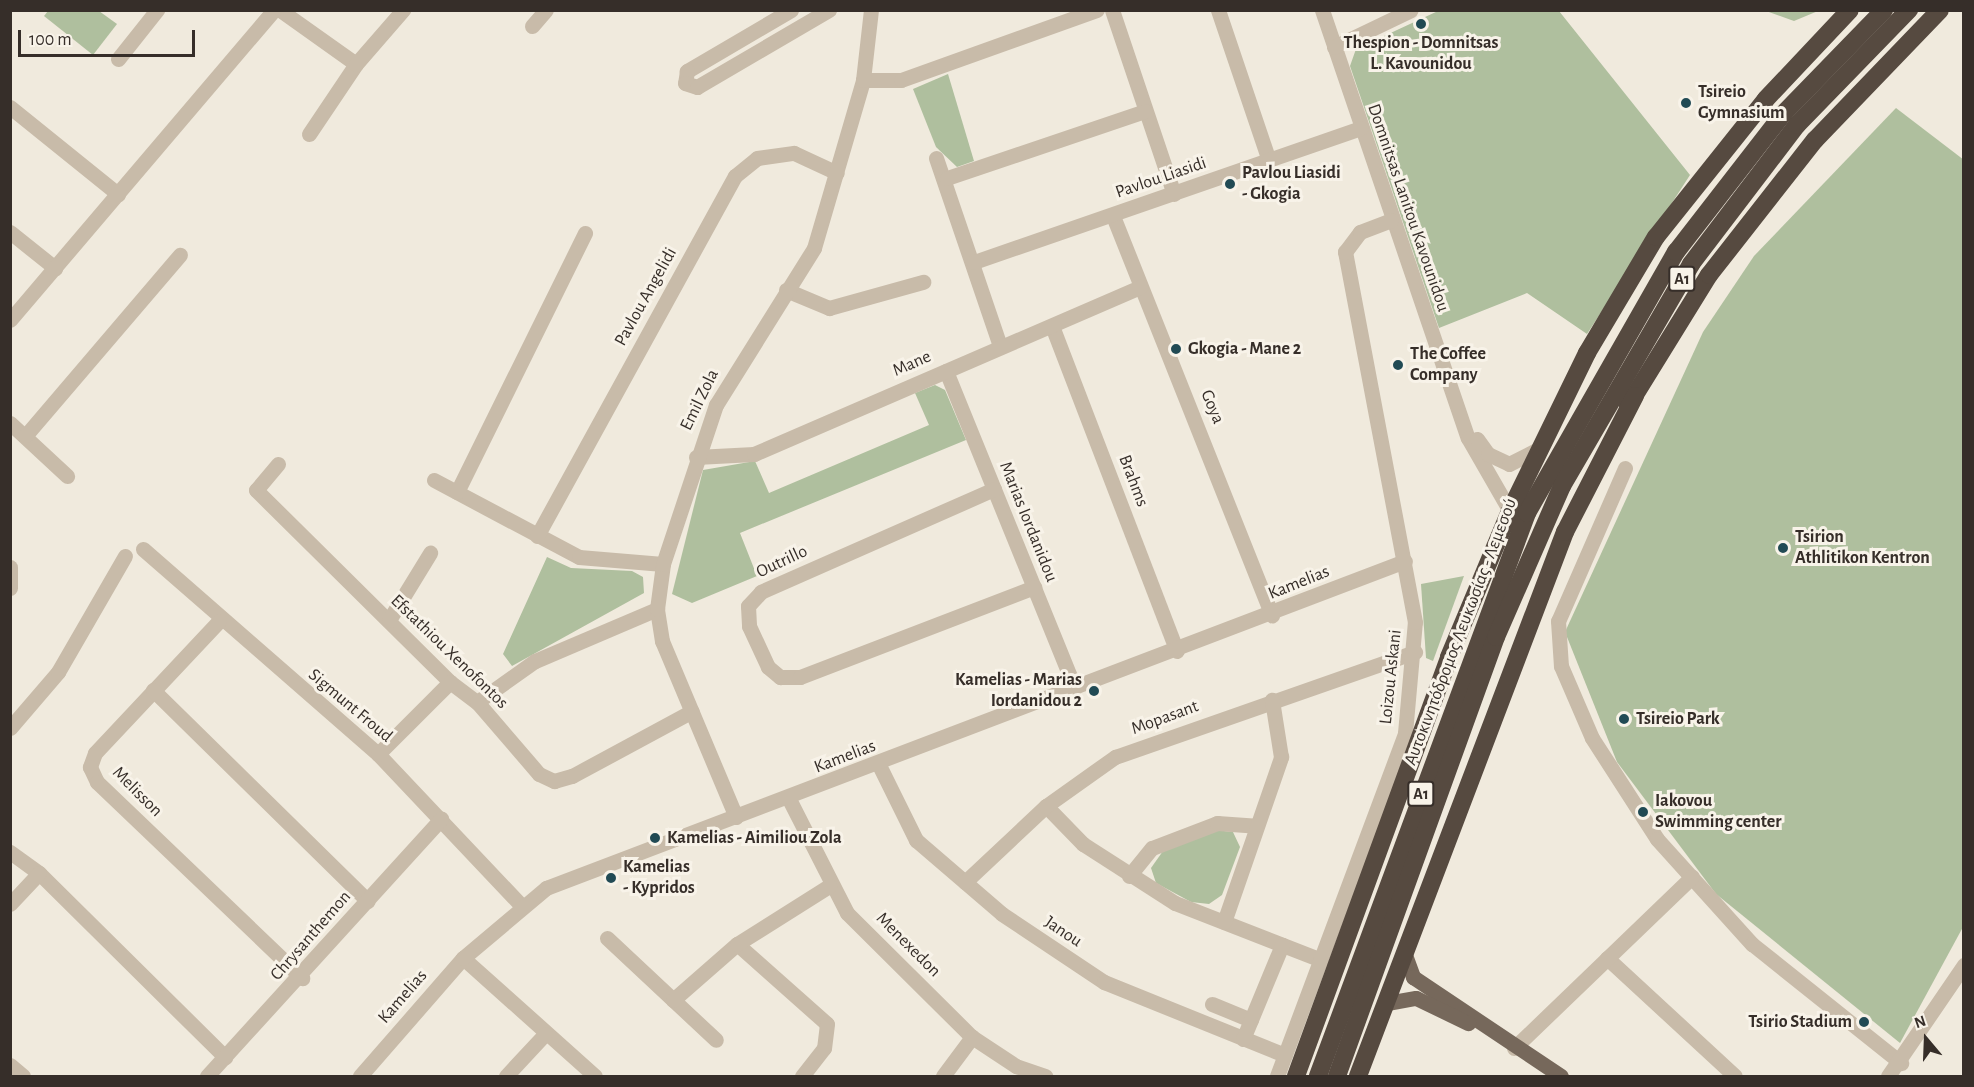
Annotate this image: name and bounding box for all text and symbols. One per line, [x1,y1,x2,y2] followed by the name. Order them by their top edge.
[1414,17,1428,31] marker: Thespion - Domnitsas L. Kavounidou
[21,18,198,56] scale bar
[29,31,72,49] text: 100 m
[1343,33,1499,76] place label: Thespion - Domnitsas L. Kavounidou
[1698,82,1784,124] place label: Tsireio Gymnasium
[1679,96,1693,110] marker: Tsireio Gymnasium
[1362,101,1454,315] street label: Domnitsas Lanitou Kavounidou
[1113,152,1209,204] street label: Pavlou Liasidi
[1242,163,1341,206] place label: Pavlou Liasidi - Gkogia
[1223,177,1237,191] marker: Pavlou Liasidi - Gkogia
[610,244,682,350] street label: Pavlou Angelidi
[1667,266,1697,292] road number: A1
[1188,338,1301,360] place label: Gkogia - Mane 2
[1169,342,1183,356] marker: Gkogia - Mane 2
[1410,344,1486,386] place label: The Coffee Company
[889,346,935,382] street label: Mane
[1391,358,1405,372] marker: The Coffee Company
[676,366,724,434] street label: Emil Zola
[1195,387,1229,427] street label: Goya
[1113,452,1153,510] street label: Brahms
[994,459,1062,585] street label: Marias Iordanidou
[1400,496,1522,768] street label: Αυτοκινητόδρομος Λευκωσίας - Λεμεσού
[1795,527,1930,570] place label: Tsirion Athlitikon Kentron
[753,541,811,583] street label: Outrillo
[1776,541,1790,555] marker: Tsirion Athlitikon Kentron
[1265,561,1333,605] street label: Kamelias
[386,590,512,714] street label: Efstathiou Xenofontos
[1375,628,1407,726] street label: Loizou Askani
[303,665,397,747] street label: Sigmunt Froud
[955,670,1082,712] place label: Kamelias - Marias Iordanidou 2
[1087,684,1101,698] marker: Kamelias - Marias Iordanidou 2
[1128,696,1202,740] street label: Mopasant
[1636,708,1720,730] place label: Tsireio Park
[1617,712,1631,726] marker: Tsireio Park
[811,735,879,779] street label: Kamelias
[107,762,167,822] street label: Melisson
[1406,781,1436,807] road number: A1
[1655,791,1781,834] place label: Iakovou Swimming center
[1636,805,1650,819] marker: Iakovou Swimming center
[667,827,842,849] place label: Kamelias - Aimiliou Zola
[648,831,662,845] marker: Kamelias - Aimiliou Zola
[623,857,695,900] place label: Kamelias - Kypridos
[604,871,618,885] marker: Kamelias - Kypridos
[266,887,356,985] street label: Chrysanthemon
[871,908,945,982] street label: Menexedon
[1040,912,1086,952] street label: Janou
[374,966,432,1028] street label: Kamelias
[1896,1009,1956,1069] north arrow
[1748,1011,1852,1033] place label: Tsirio Stadium
[1912,1013,1928,1031] text: N
[1857,1015,1871,1029] marker: Tsirio Stadium

